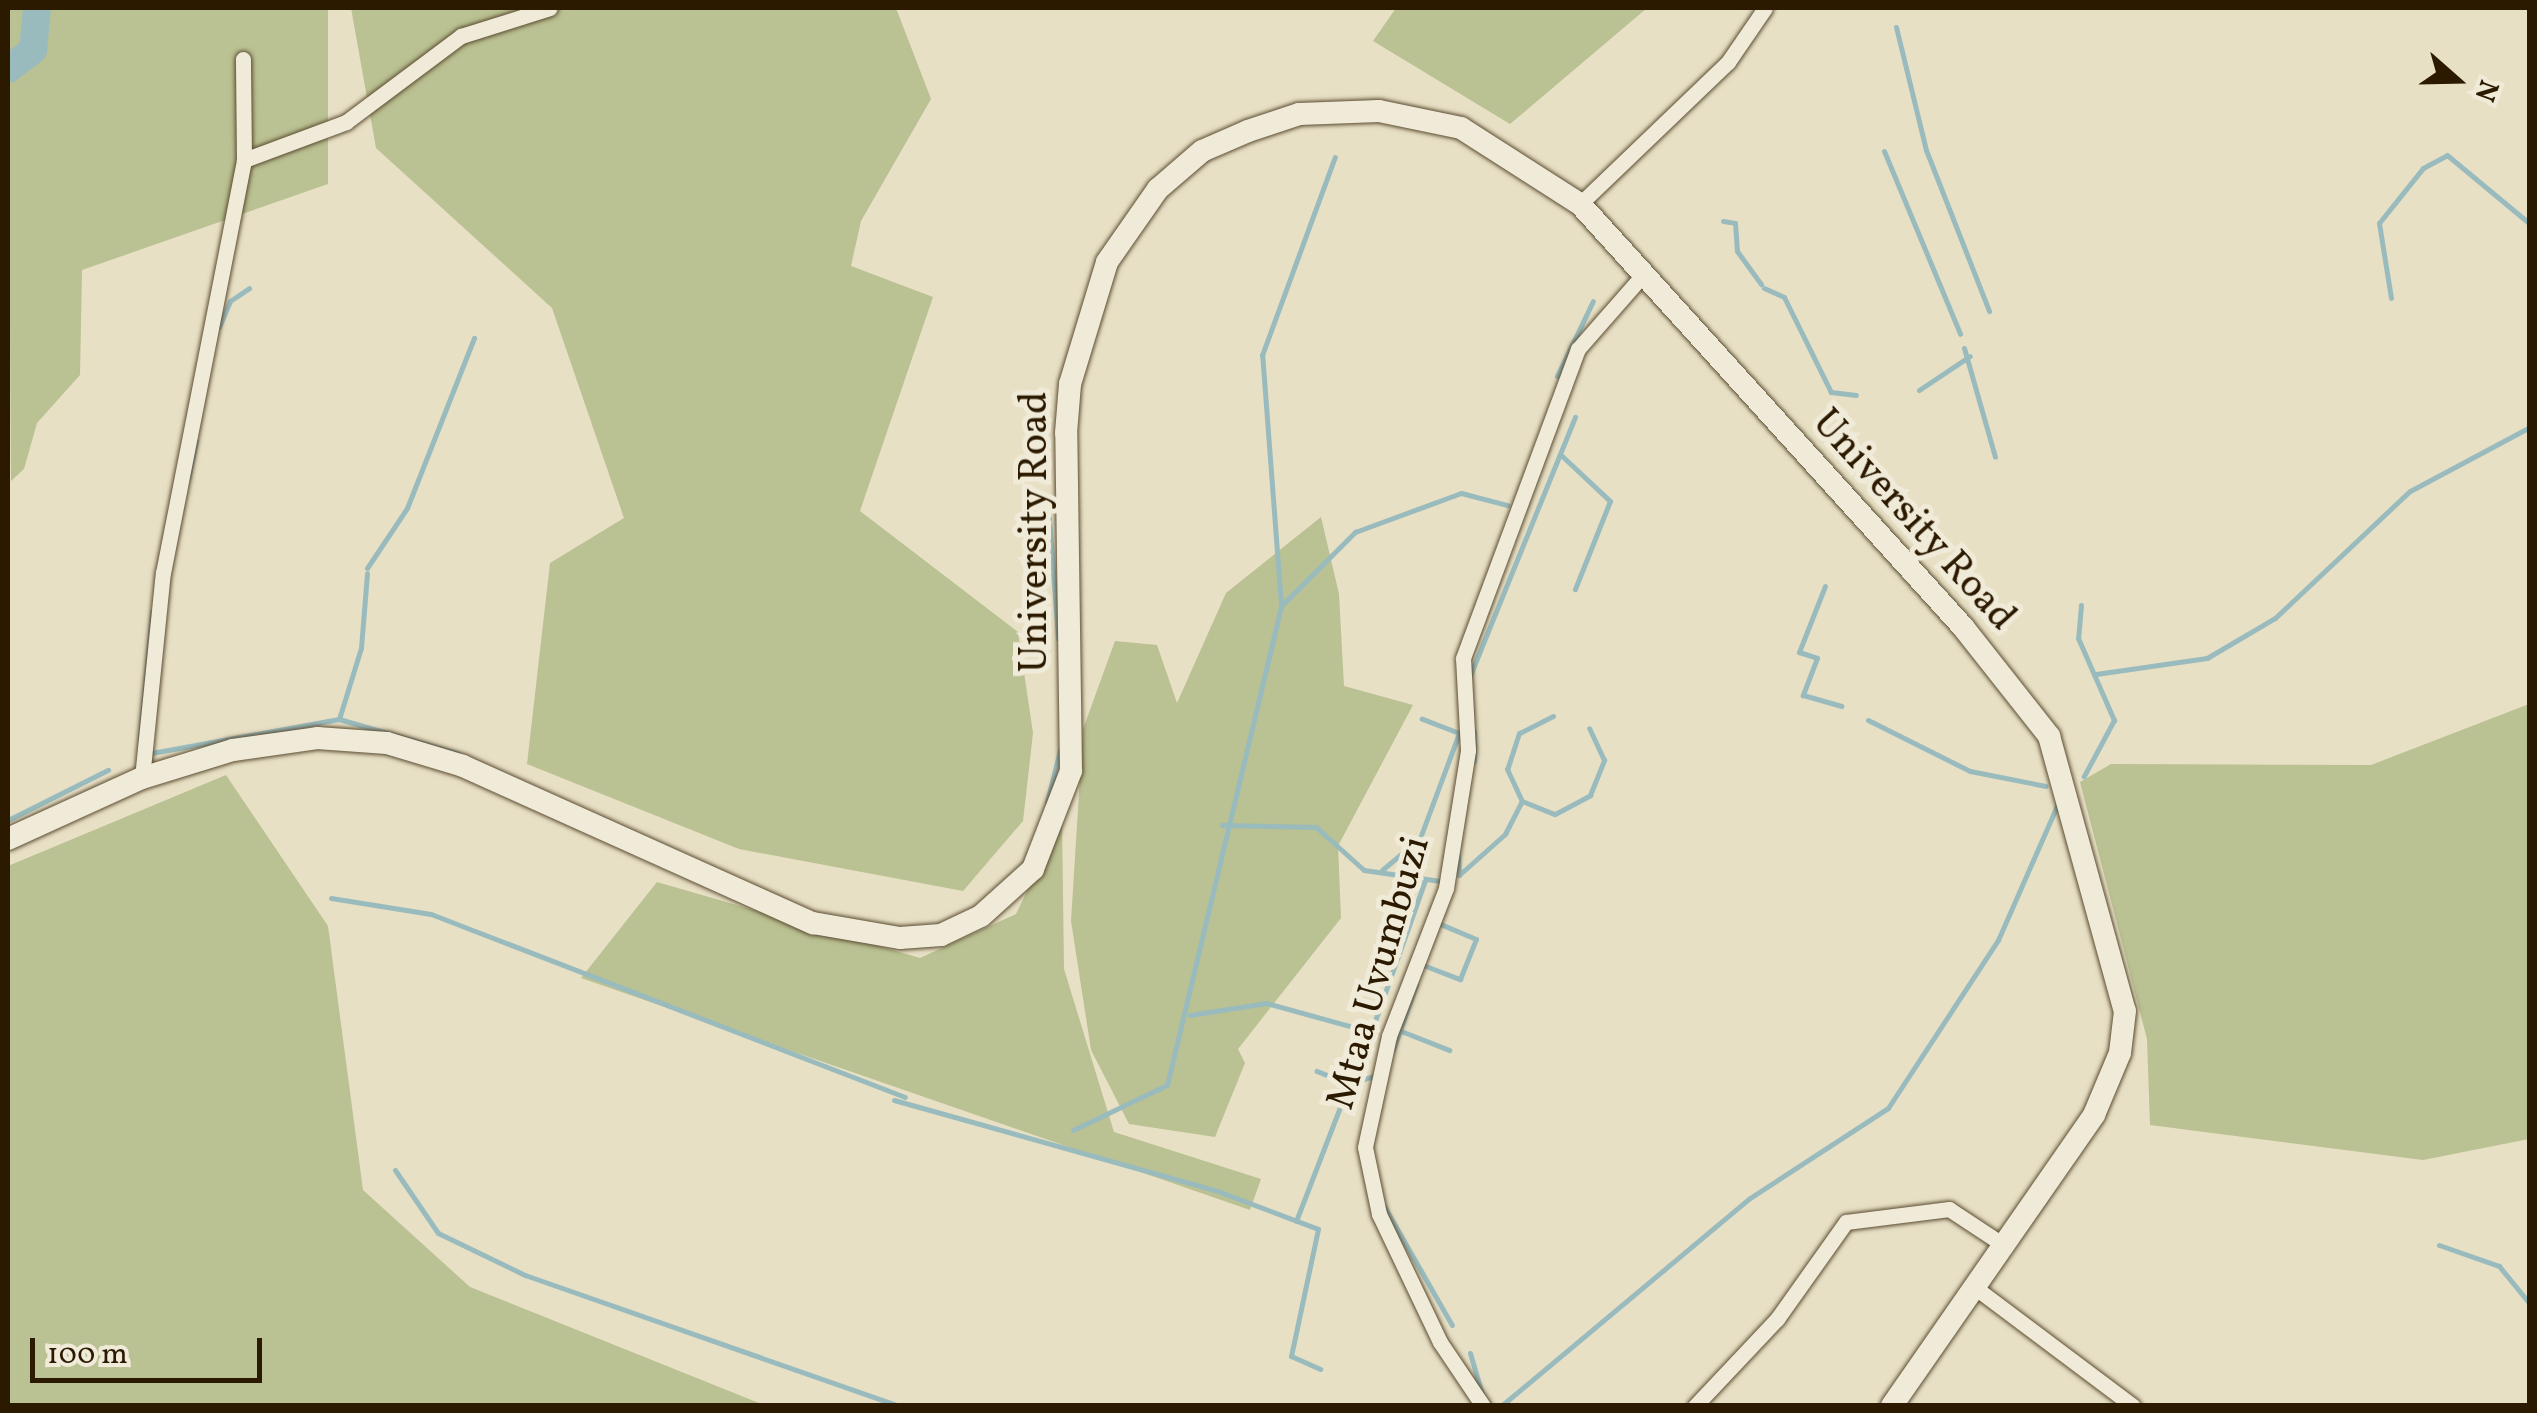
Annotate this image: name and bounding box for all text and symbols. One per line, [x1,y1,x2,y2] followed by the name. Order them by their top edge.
[2407,30,2507,130] north arrow
[2464,74,2507,107] text: N
[1012,391,1060,673] street label: University Road
[1801,400,2025,642] street label: University Road
[1318,831,1442,1115] street label: Mtaa Uvumbuzi
[35,1318,268,1380] scale bar
[47,1334,128,1376] text: 100 m

